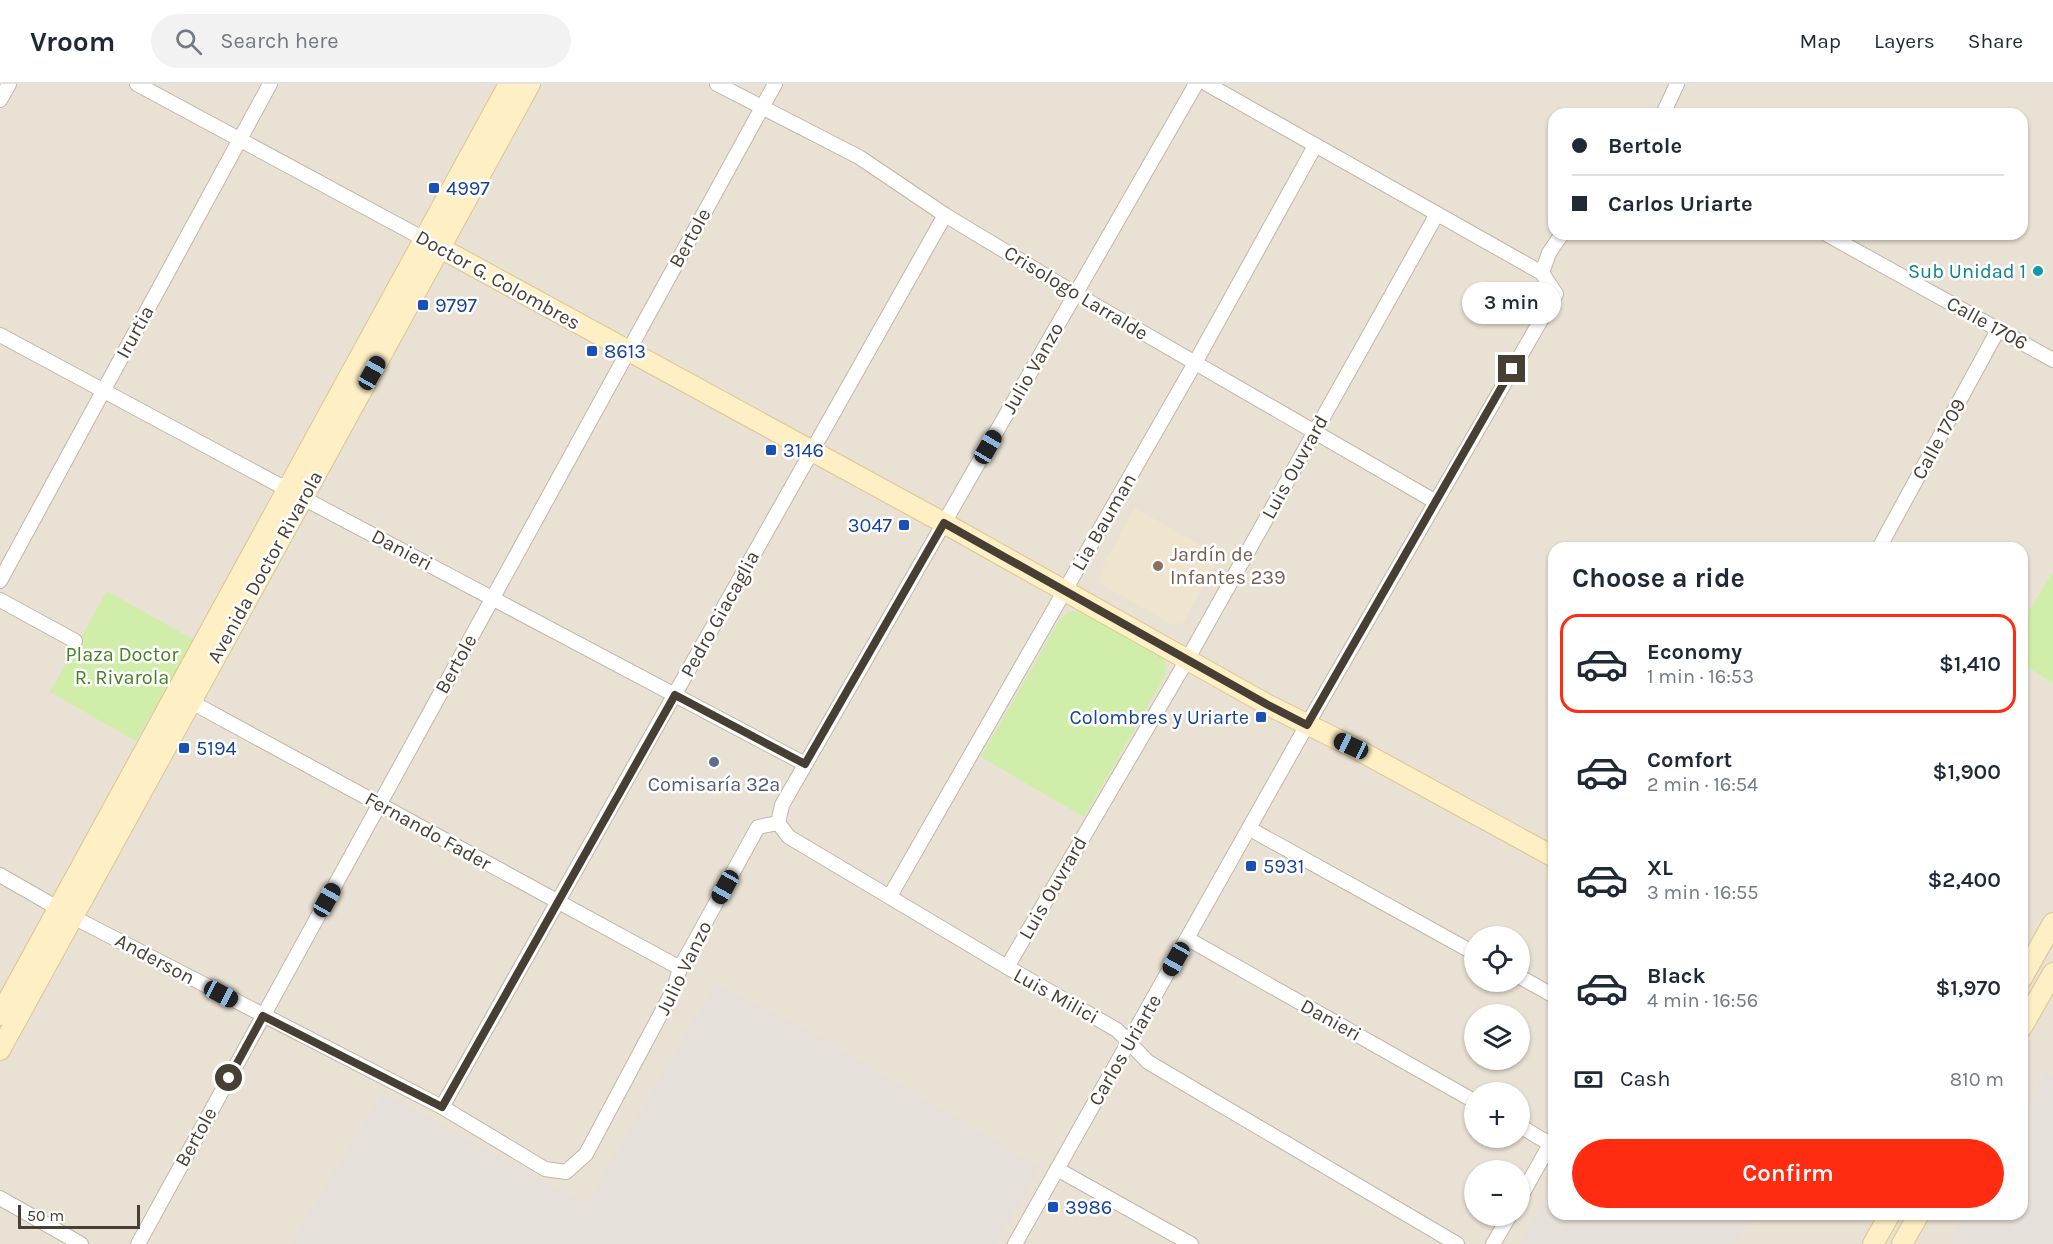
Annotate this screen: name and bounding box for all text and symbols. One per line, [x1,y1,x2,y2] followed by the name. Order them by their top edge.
[151,14,571,68] search box
[30,25,115,58] text: Vroom
[172,25,205,58] icon: search
[220,28,339,54] text: Search here
[1799,29,1841,53] text: Map
[1874,29,1935,53] text: Layers
[1968,29,2023,53] text: Share
[1608,133,1682,159] text: Bertole
[446,177,490,200] place label: 4997
[427,181,441,195] marker: 4997
[1608,191,1753,217] text: Carlos Uriarte
[664,204,716,272] street label: Bertole
[412,225,584,335] street label: Doctor G. Colombres
[1000,241,1152,345] street label: Crisologo Larralde
[1908,260,2026,283] place label: Sub Unidad 1
[2031,264,2045,278] marker: Sub Unidad 1
[1462,282,1562,324] callout: 3 min
[1484,291,1539,314] text: 3 min
[1943,291,2031,355] street label: Calle 1706
[435,294,478,317] place label: 9797
[416,298,430,312] marker: 9797
[111,302,159,362] street label: Irurtia
[998,318,1068,418] street label: Julio Vanzo
[604,340,646,363] place label: 8613
[585,344,599,358] marker: 8613
[355,353,389,393] car
[1498,355,1525,382] route end
[1907,395,1971,483] street label: Calle 1709
[1257,411,1333,523] street label: Luis Ouvrard
[971,427,1005,467] car
[783,439,824,462] place label: 3146
[764,443,778,457] marker: 3146
[203,467,327,667] street label: Avenida Doctor Rivarola
[1067,469,1141,575] street label: Lia Bauman
[848,514,893,537] place label: 3047
[897,518,911,532] marker: 3047
[368,524,436,576] street label: Danieri
[1170,543,1286,589] place label: Jardín de Infantes 239
[676,547,764,681] street label: Pedro Giacaglia
[1151,559,1165,573] marker: Jardín de Infantes 239
[1572,562,1745,594] text: Choose a ride
[430,630,482,698] street label: Bertole
[1575,637,1629,691] icon: car
[1647,639,1742,665] text: Economy
[65,643,179,689] park label: Plaza Doctor R. Rivarola
[1939,651,2001,677] text: $1,410
[1647,665,1754,688] text: 1 min · 16:53
[1070,706,1249,729] place label: Colombres y Uriarte
[1254,710,1268,724] marker: Colombres y Uriarte
[1331,730,1371,762] car
[196,737,237,760] place label: 5194
[177,741,191,755] marker: 5194
[1575,745,1629,799] icon: car
[1647,747,1732,773] text: Comfort
[707,755,721,769] marker: Comisaría 32ª
[1933,759,2001,785] text: $1,900
[648,773,780,796] place label: Comisaría 32ª
[1647,773,1758,796] text: 2 min · 16:54
[361,787,496,875] street label: Fernando Fader
[1014,832,1092,944] street label: Luis Ouvrard
[1575,853,1629,907] icon: car
[1263,855,1304,878] place label: 5931
[1647,855,1673,881] text: XL
[1244,859,1258,873] marker: 5931
[708,867,742,907] car
[1927,867,2001,893] text: $2,400
[310,880,344,920] car
[1647,881,1759,904] text: 3 min · 16:55
[651,917,717,1019] street label: Julio Vanzo
[1464,926,1530,1226] map controls
[1464,926,1530,992] button: locate
[111,929,199,989] street label: Anderson
[1159,939,1193,979] car
[1575,961,1629,1015] icon: car
[1010,963,1102,1029] street label: Luis Milici
[1647,963,1706,989] text: Black
[1936,975,2001,1001] text: $1,970
[201,978,241,1010] car
[1647,989,1758,1012] text: 4 min · 16:56
[1084,990,1166,1110] street label: Carlos Uriarte
[1297,994,1365,1046] street label: Danieri
[1464,1004,1530,1070] button: layers
[1572,1063,1605,1096] icon: cash
[215,1064,242,1091] route start
[1620,1066,1670,1092] text: Cash
[1950,1068,2004,1091] text: 810 m
[1464,1082,1530,1148] button: +
[170,1103,222,1171] street label: Bertole
[1572,1139,2004,1208] button: Confirm
[1464,1160,1530,1226] button: −
[1065,1196,1112,1219] place label: 3986
[1046,1200,1060,1214] marker: 3986
[18,1202,140,1230] scale bar
[27,1206,64,1225] text: 50 m

